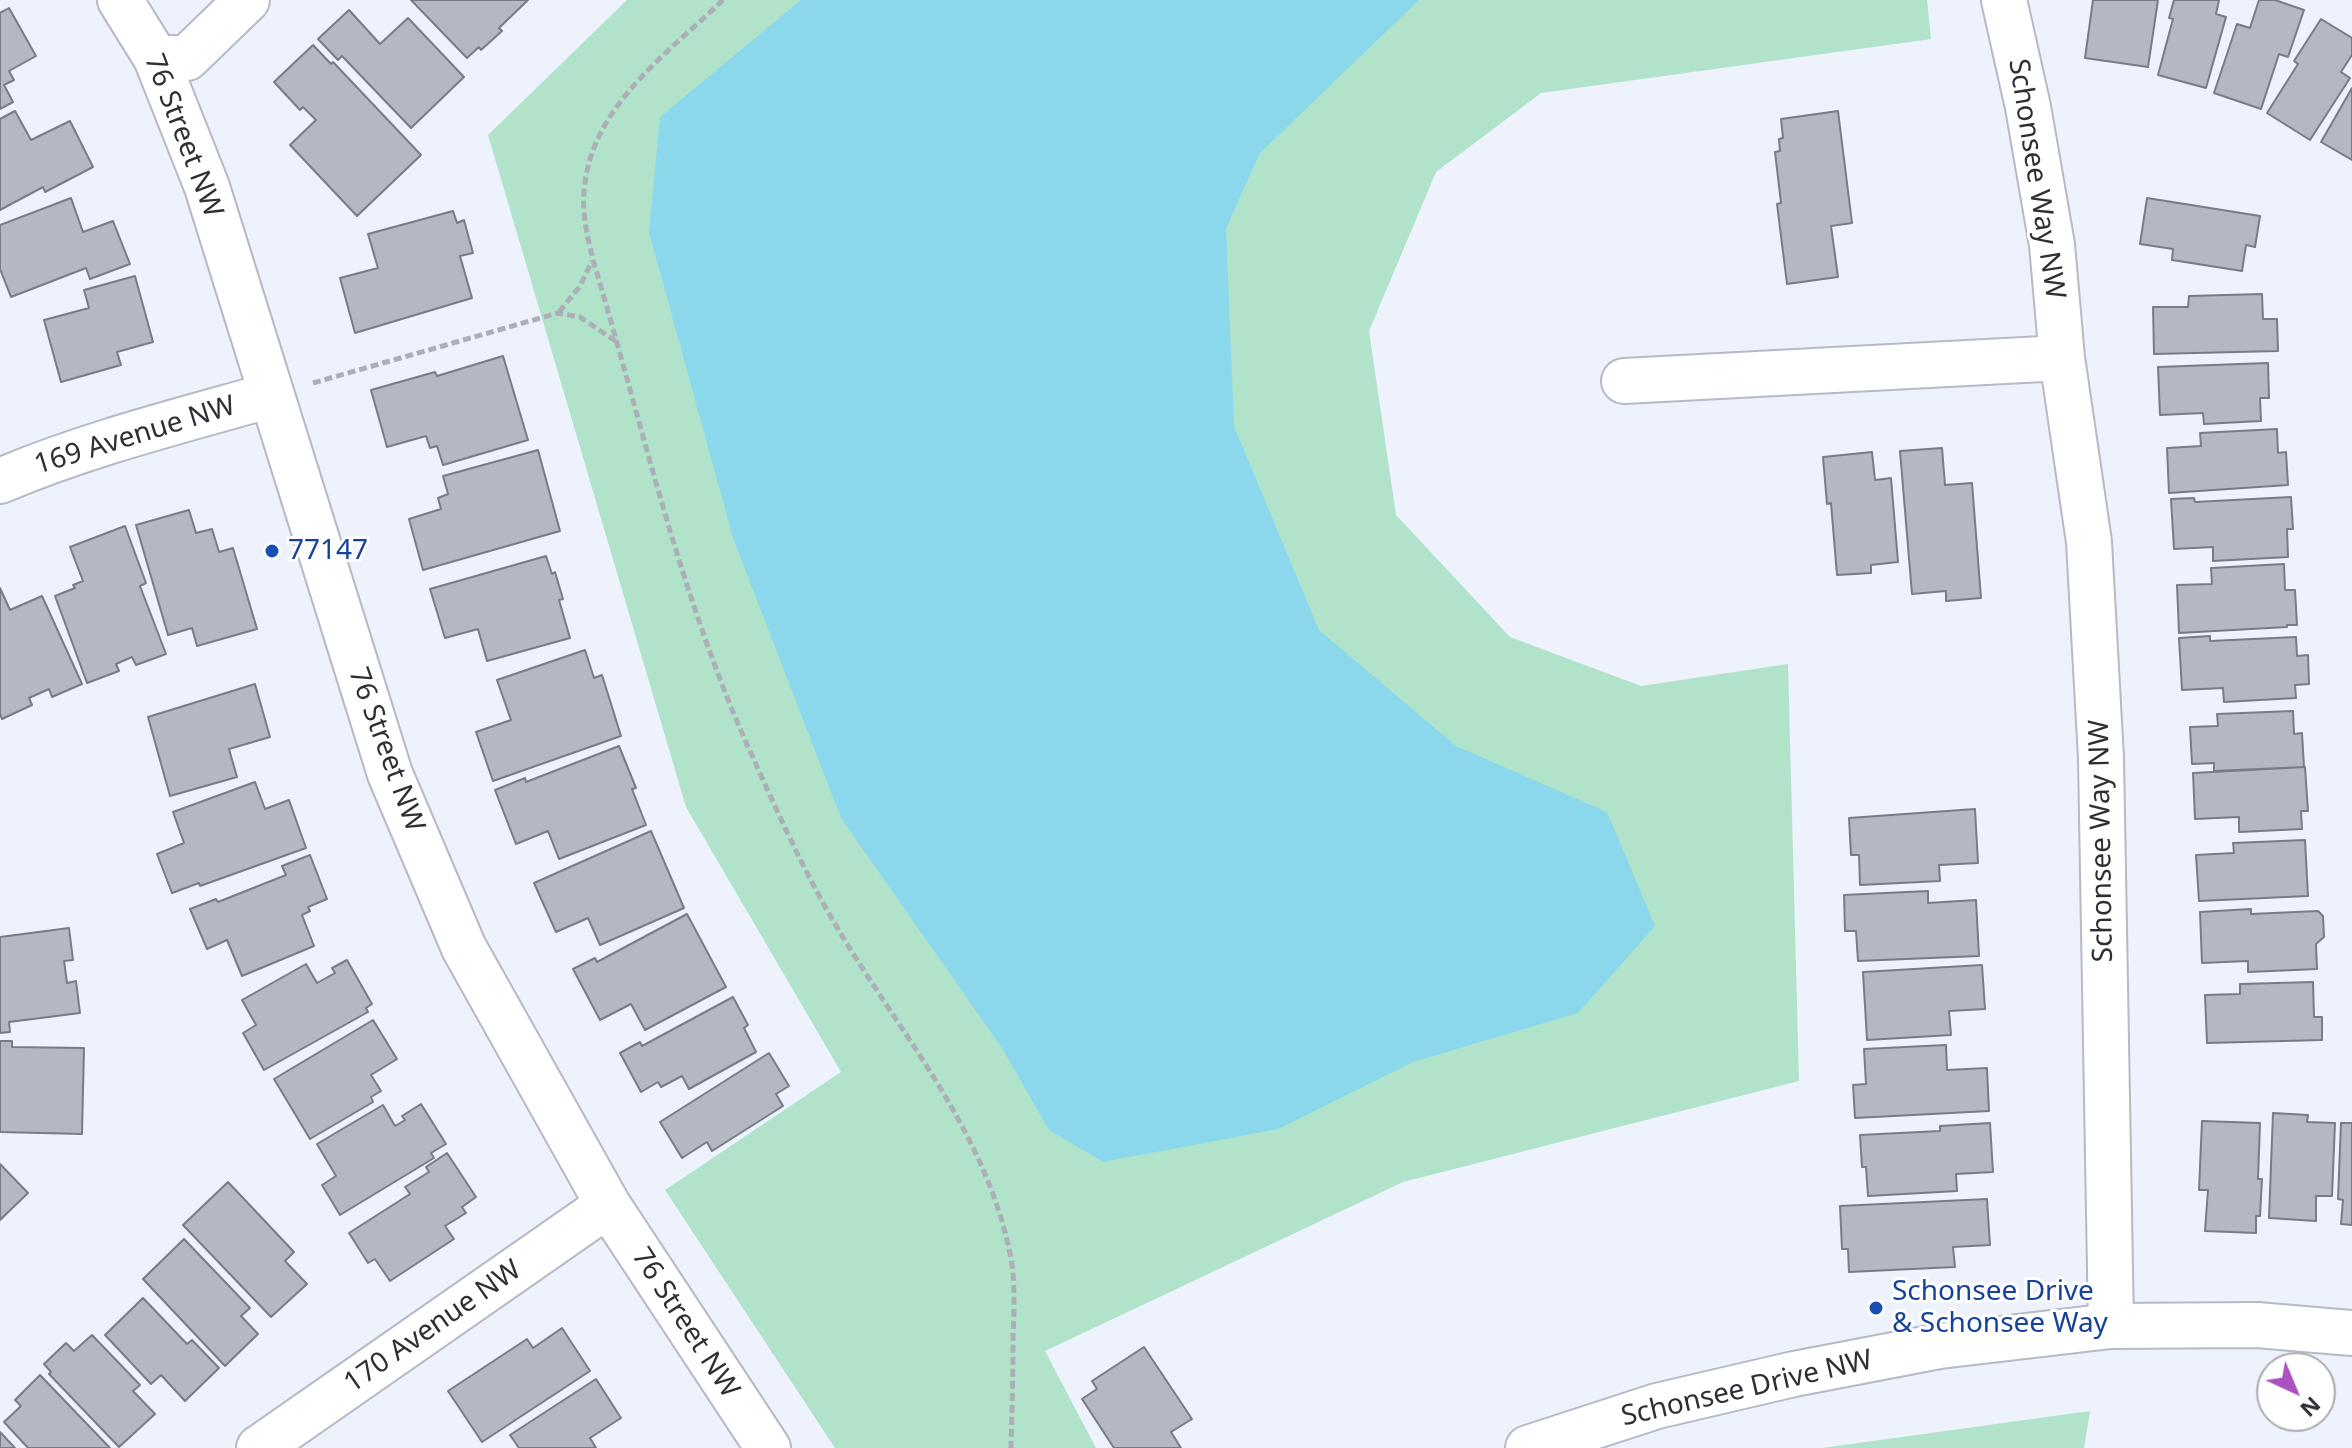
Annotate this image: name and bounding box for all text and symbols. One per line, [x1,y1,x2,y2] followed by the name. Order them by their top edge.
[136,50,230,222] street label: 76 Street NW
[2000,57,2072,301] street label: Schonsee Way NW
[31,389,239,483] street label: 169 Avenue NW
[288,534,368,568] place label: 77147
[263,542,281,560] marker: 77147
[341,663,431,837] street label: 76 Street NW
[2083,719,2121,963] street label: Schonsee Way NW
[624,1242,746,1404] street label: 76 Street NW
[338,1254,528,1400] street label: 170 Avenue NW
[1892,1275,2108,1341] place label: Schonsee Drive & Schonsee Way
[1867,1299,1885,1317] marker: Schonsee Drive & Schonsee Way
[1618,1344,1876,1434] street label: Schonsee Drive NW
[2256,1352,2336,1432] north arrow
[2294,1391,2328,1425] text: N

